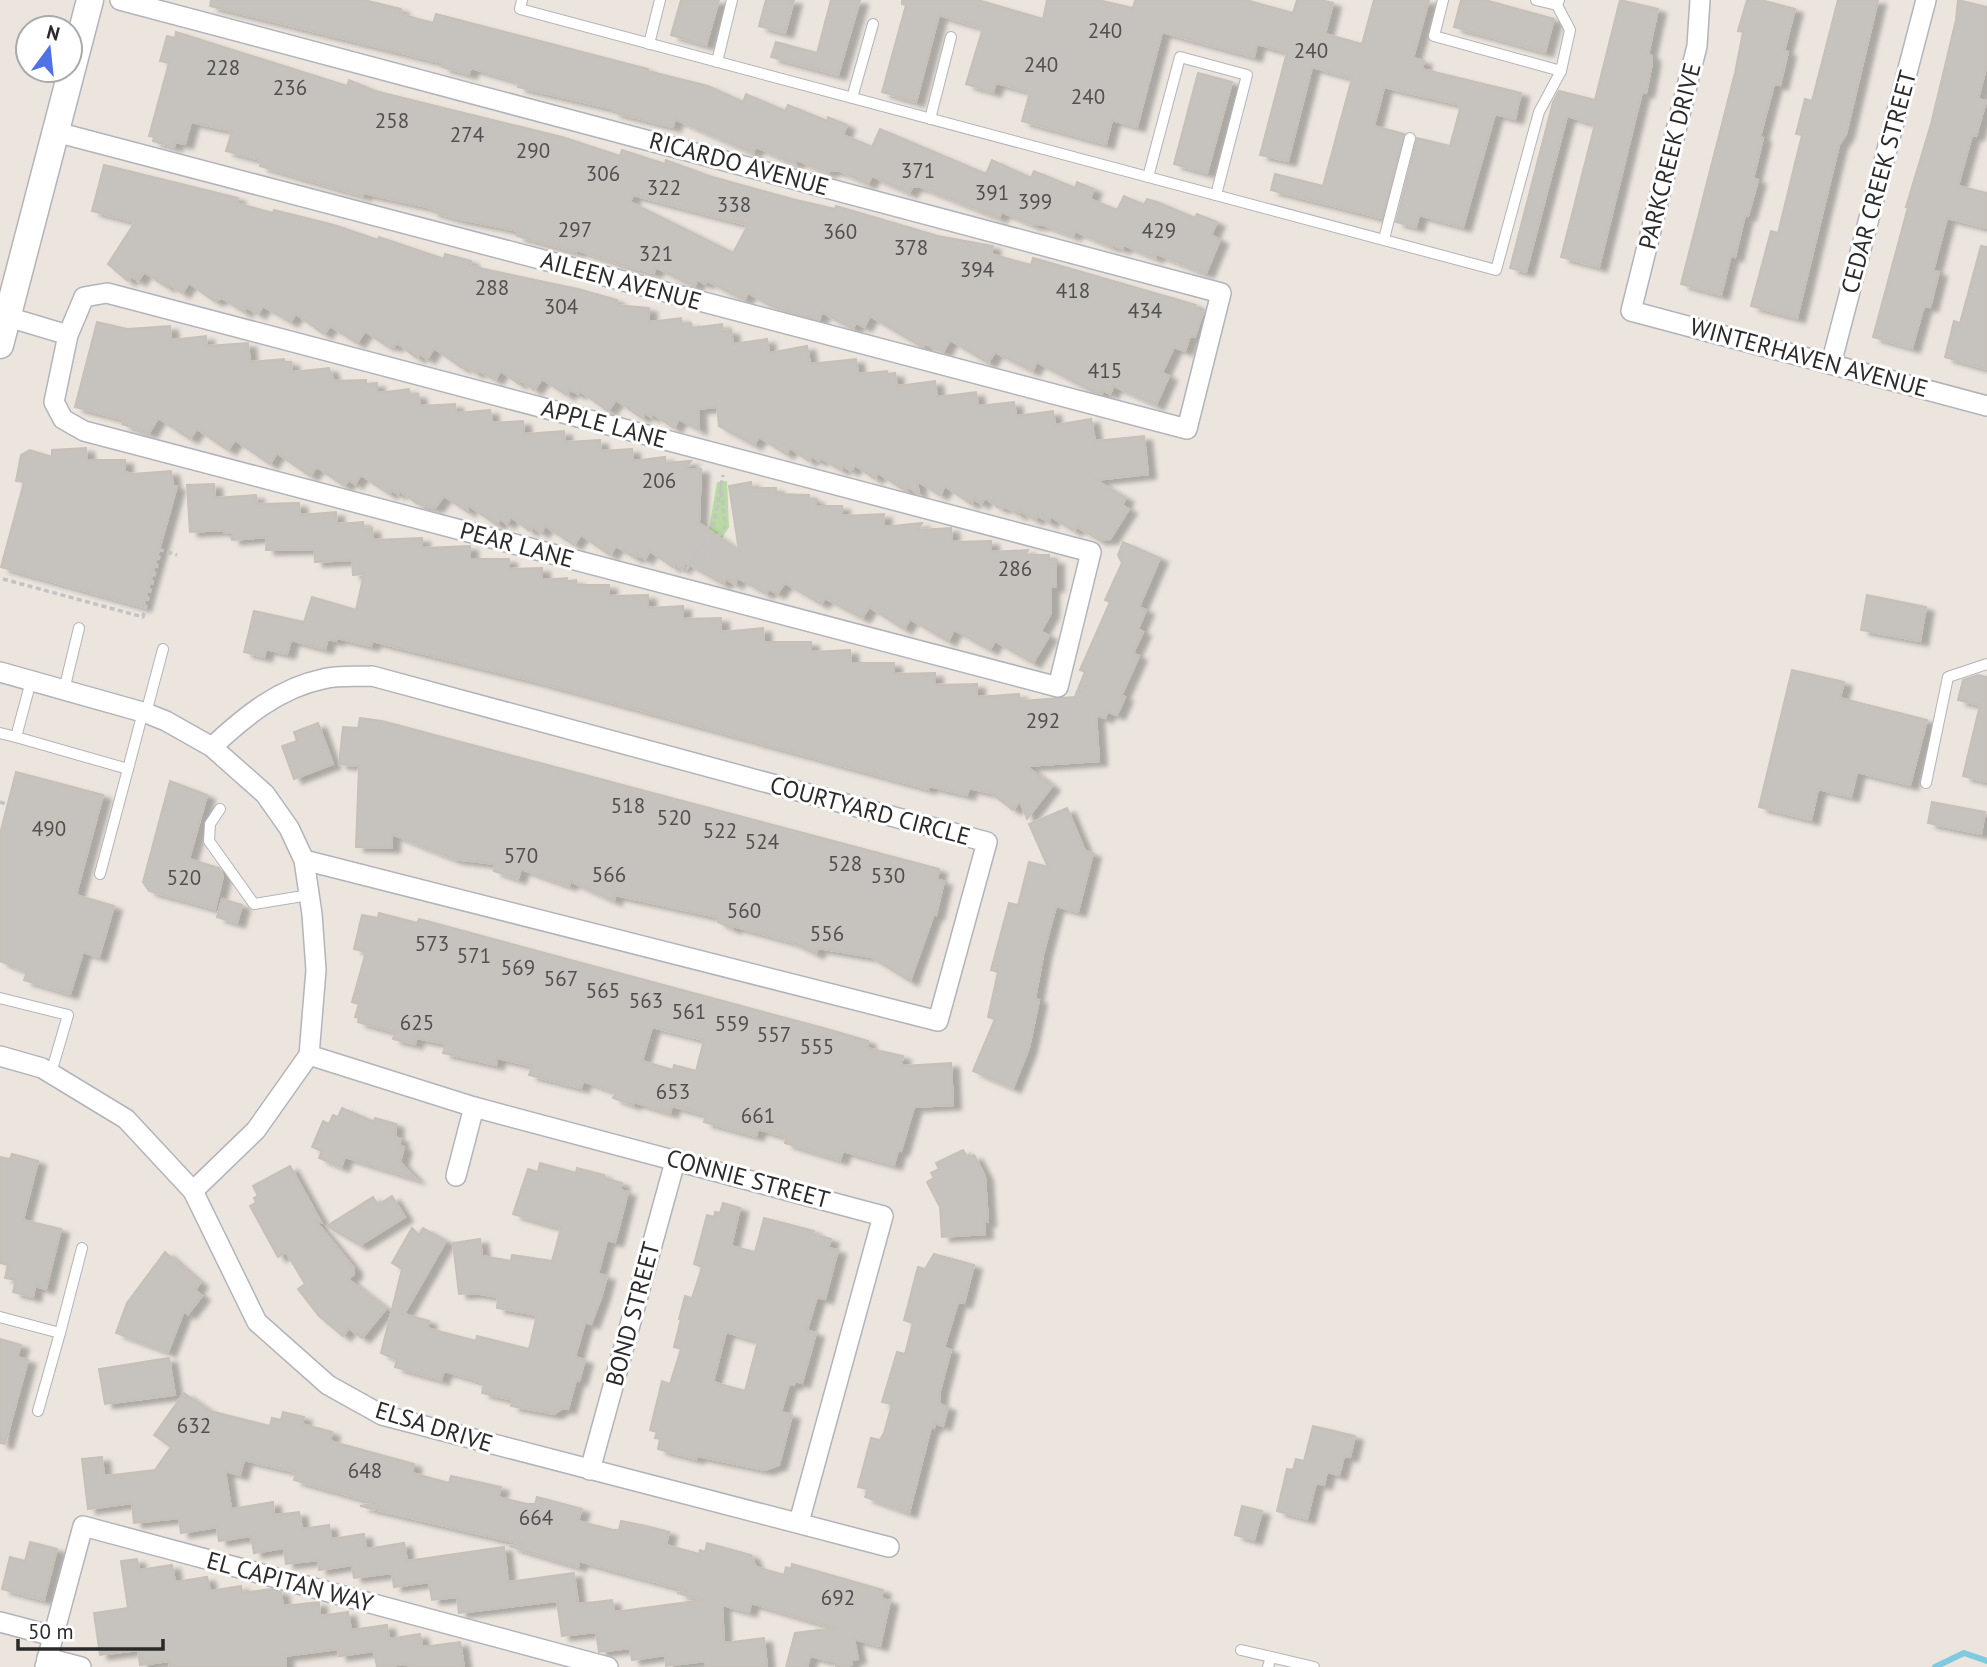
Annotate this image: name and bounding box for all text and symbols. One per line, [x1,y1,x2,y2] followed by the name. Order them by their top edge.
[14,14,84,84] north arrow
[1088,17,1122,44] house number: 240
[44,19,63,46] text: N
[1294,37,1328,64] house number: 240
[1024,51,1058,78] house number: 240
[206,54,240,81] house number: 228
[1631,59,1708,252] street label: PARKCREEK DRIVE
[1834,67,1923,297] street label: CEDAR CREEK STREET
[273,74,307,101] house number: 236
[1071,83,1105,110] house number: 240
[375,107,409,134] house number: 258
[450,121,484,148] house number: 274
[646,125,832,202] street label: RICARDO AVENUE
[516,137,550,164] house number: 290
[901,157,935,184] house number: 371
[586,160,620,187] house number: 306
[647,174,681,201] house number: 322
[975,179,1009,206] house number: 391
[1018,188,1052,215] house number: 399
[717,191,751,218] house number: 338
[558,216,592,243] house number: 297
[1142,217,1176,244] house number: 429
[823,218,857,245] house number: 360
[894,234,928,261] house number: 378
[639,240,673,267] house number: 321
[537,244,705,317] street label: AILEEN AVENUE
[960,256,994,283] house number: 394
[475,274,509,301] house number: 288
[1056,277,1090,304] house number: 418
[544,293,578,320] house number: 304
[1128,297,1162,324] house number: 434
[1687,311,1931,404] street label: WINTERHAVEN AVENUE
[1088,357,1122,384] house number: 415
[538,392,670,455] street label: APPLE LANE
[642,467,676,494] house number: 206
[457,514,577,575] street label: PEAR LANE
[998,555,1032,582] house number: 286
[1026,707,1060,734] house number: 292
[767,769,974,852] street label: COURTYARD CIRCLE
[611,792,645,819] house number: 518
[657,804,691,831] house number: 520
[32,815,66,842] house number: 490
[703,817,737,844] house number: 522
[745,828,779,855] house number: 524
[504,842,538,869] house number: 570
[828,850,862,877] house number: 528
[592,861,626,888] house number: 566
[871,862,905,889] house number: 530
[167,864,201,891] house number: 520
[727,897,761,924] house number: 560
[810,920,844,947] house number: 556
[415,930,449,957] house number: 573
[457,942,491,969] house number: 571
[501,954,535,981] house number: 569
[544,965,578,992] house number: 567
[586,977,620,1004] house number: 565
[629,987,663,1014] house number: 563
[672,998,706,1025] house number: 561
[400,1009,434,1036] house number: 625
[715,1010,749,1037] house number: 559
[757,1021,791,1048] house number: 557
[800,1033,834,1060] house number: 555
[656,1078,690,1105] house number: 653
[741,1102,775,1129] house number: 661
[663,1142,833,1215] street label: CONNIE STREET
[598,1238,667,1389] street label: BOND STREET
[372,1394,497,1459] street label: ELSA DRIVE
[177,1412,211,1439] house number: 632
[348,1457,382,1484] house number: 648
[519,1504,553,1531] house number: 664
[204,1544,377,1619] street label: EL CAPITAN WAY
[821,1584,855,1611] house number: 692
[18,1608,163,1652] scale bar
[28,1618,74,1645] text: 50 m

